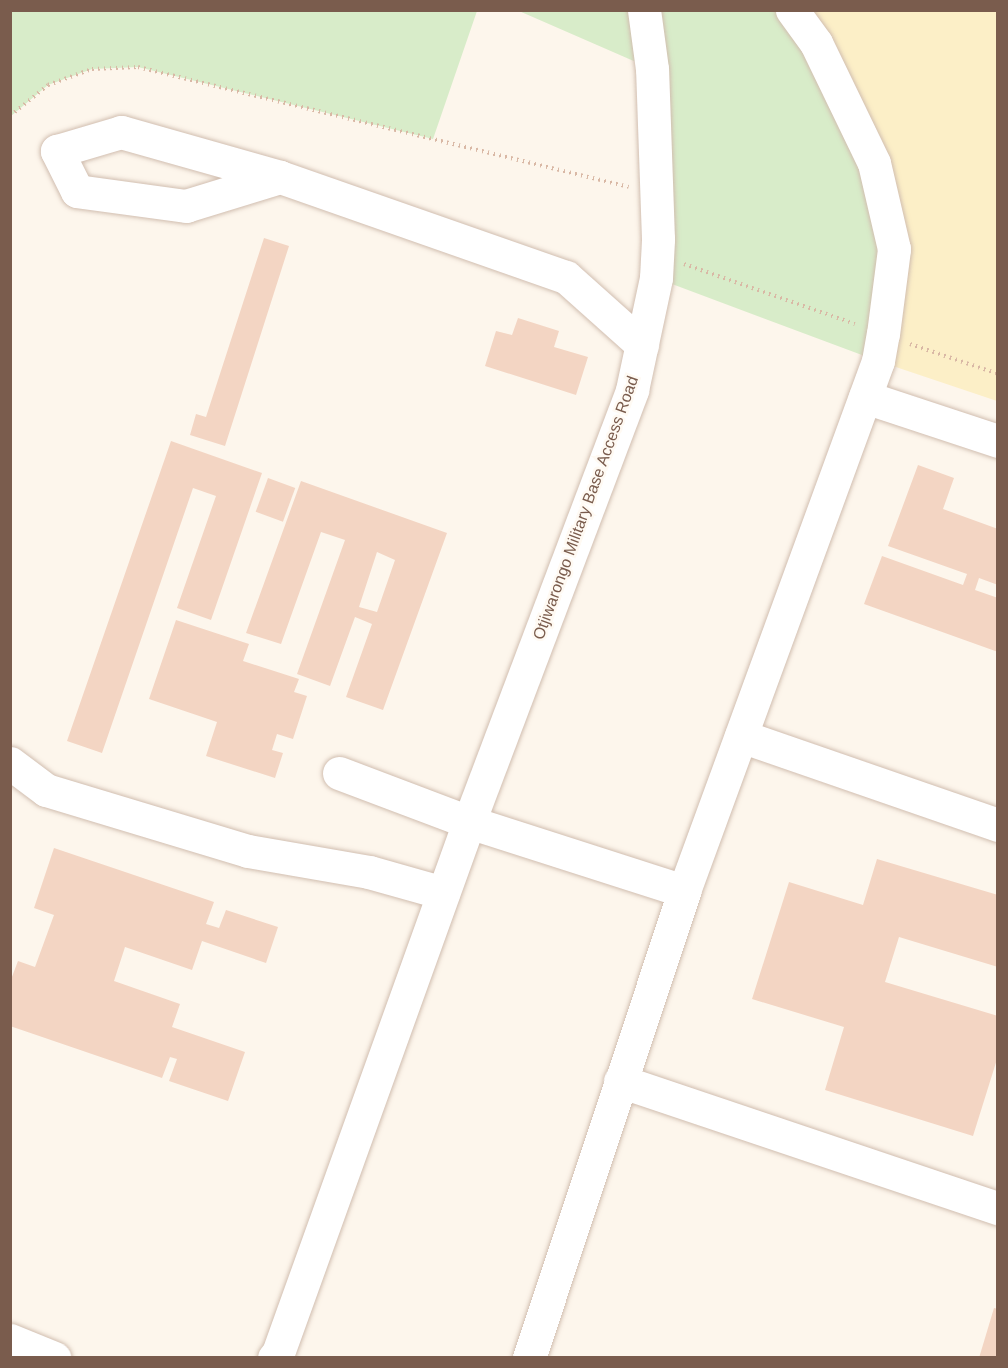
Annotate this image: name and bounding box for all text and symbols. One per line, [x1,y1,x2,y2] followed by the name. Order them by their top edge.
[529,373,643,643] street label: Otjiwarongo Military Base Access Road

